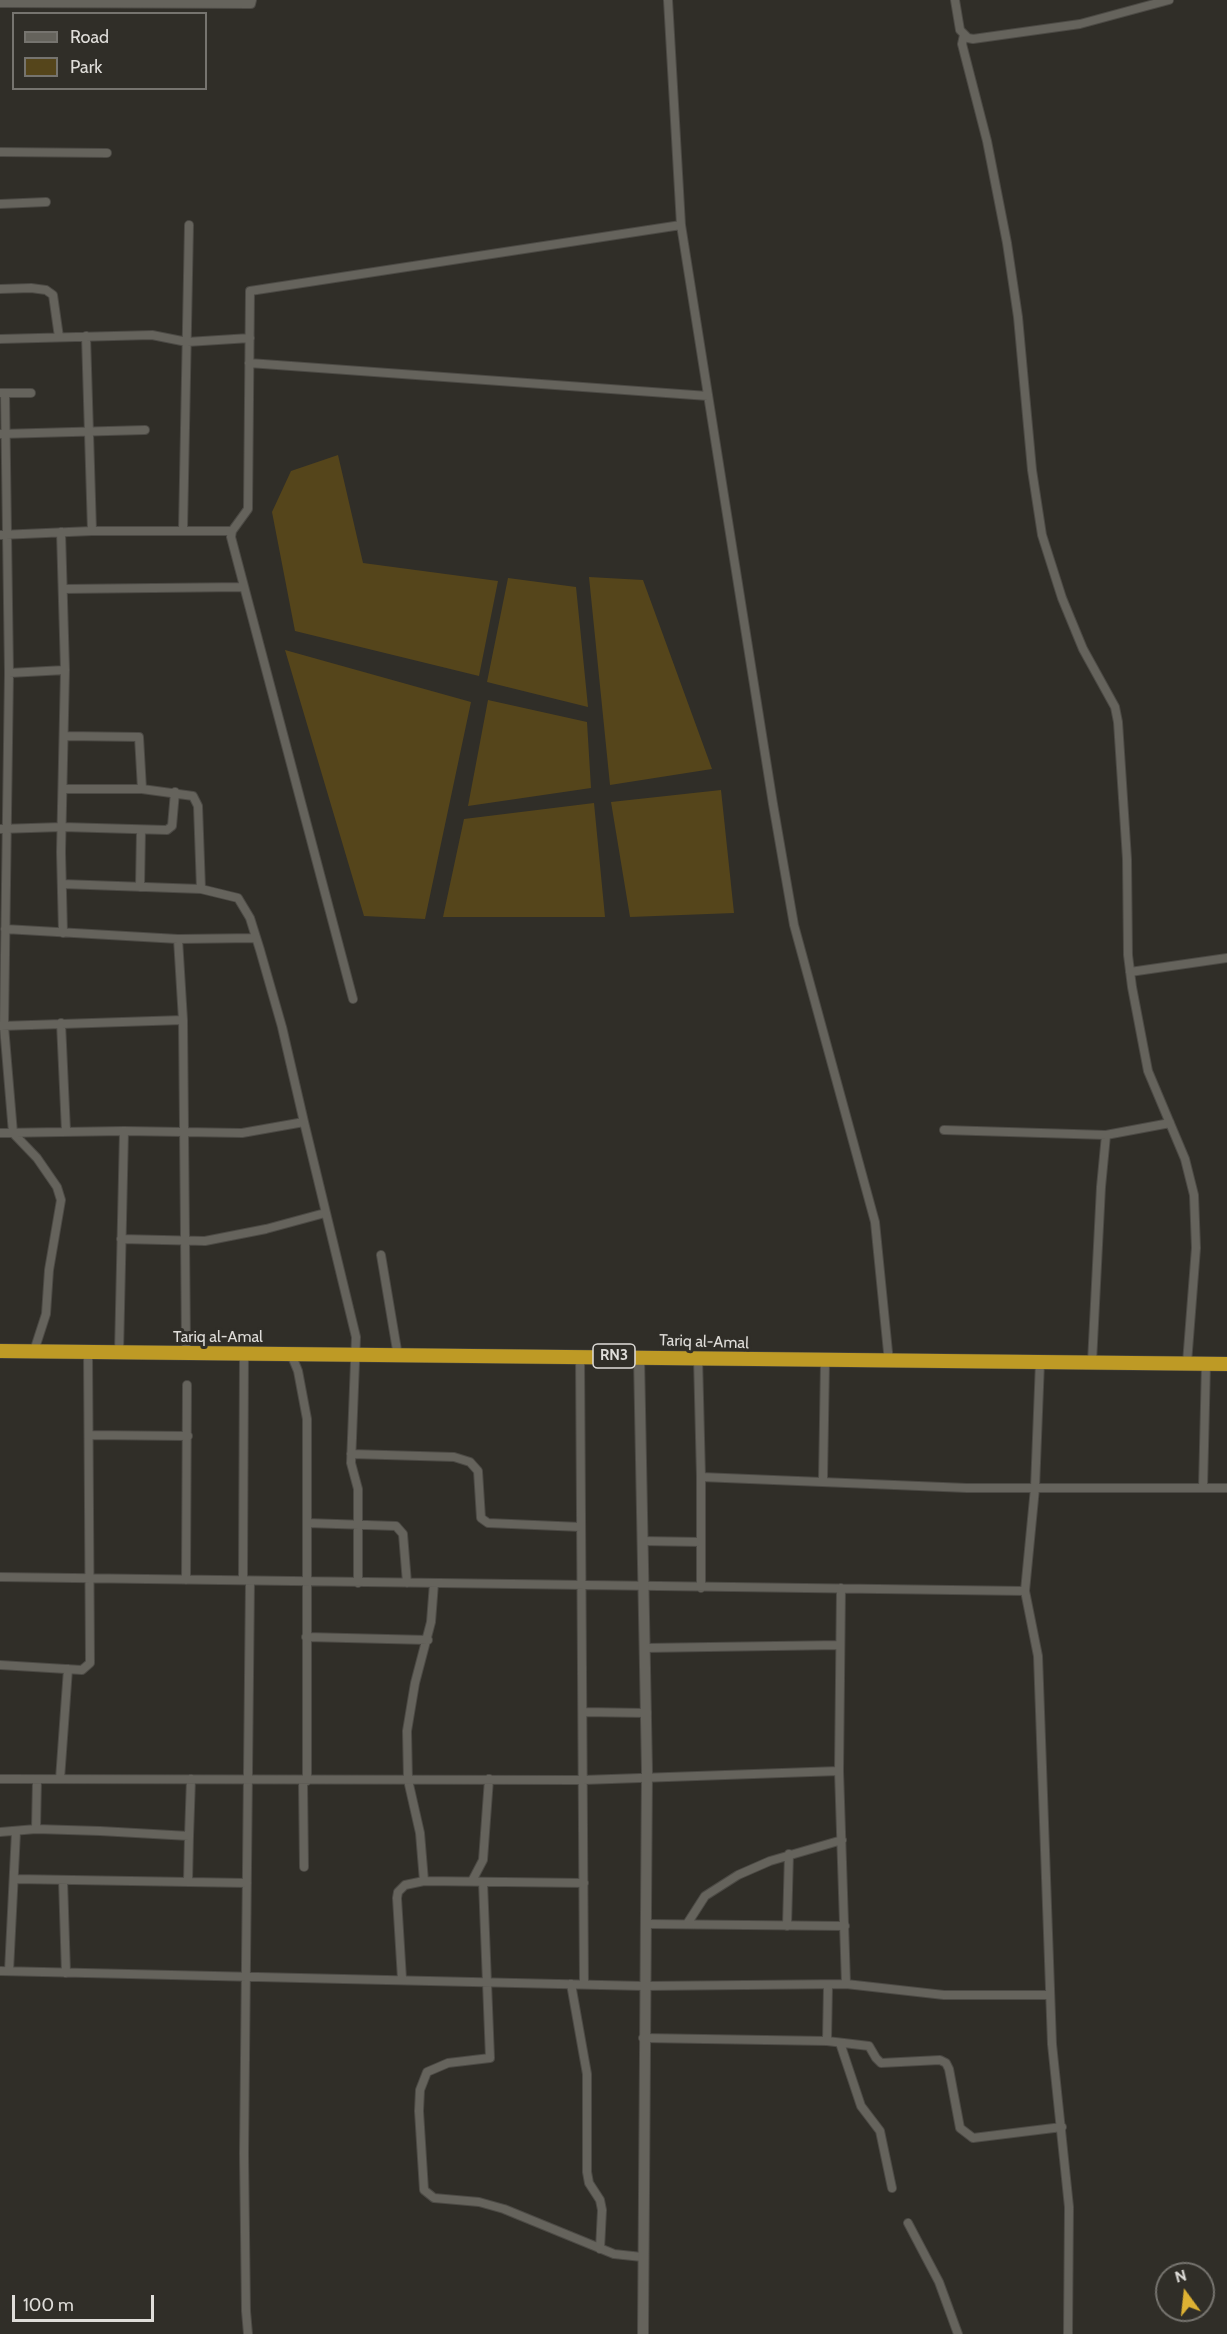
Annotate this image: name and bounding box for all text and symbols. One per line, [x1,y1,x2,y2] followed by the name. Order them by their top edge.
[12,12,207,90] legend
[70,26,109,48] text: Road
[70,56,102,78] text: Park
[173,1327,263,1347] street label: Tariq al-Amal
[659,1331,749,1353] street label: Tariq al-Amal
[593,1344,635,1368] road number: RN3
[1155,2262,1215,2322] north arrow
[1173,2265,1189,2287] text: N
[15,2283,158,2321] scale bar
[23,2294,74,2316] text: 100 m

